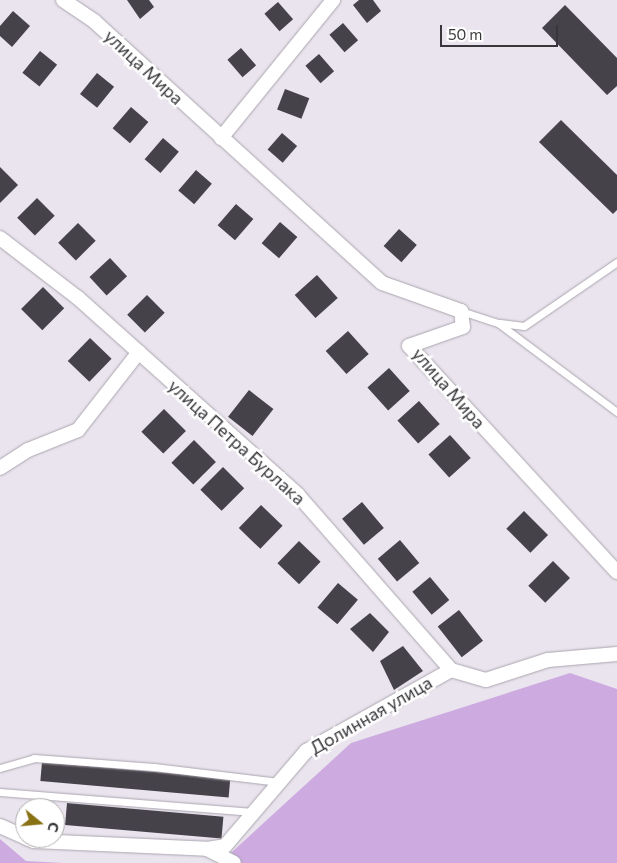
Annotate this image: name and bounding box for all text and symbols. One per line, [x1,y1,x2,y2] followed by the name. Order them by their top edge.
[442,15,560,47] scale bar
[100,25,188,109] street label: улица Мира
[448,25,482,43] text: 50 m
[408,343,490,433] street label: улица Мира
[164,375,310,509] street label: улица Петра Бурлака
[306,671,436,759] street label: Долинная улица
[15,798,65,848] north arrow
[44,820,63,834] text: С

